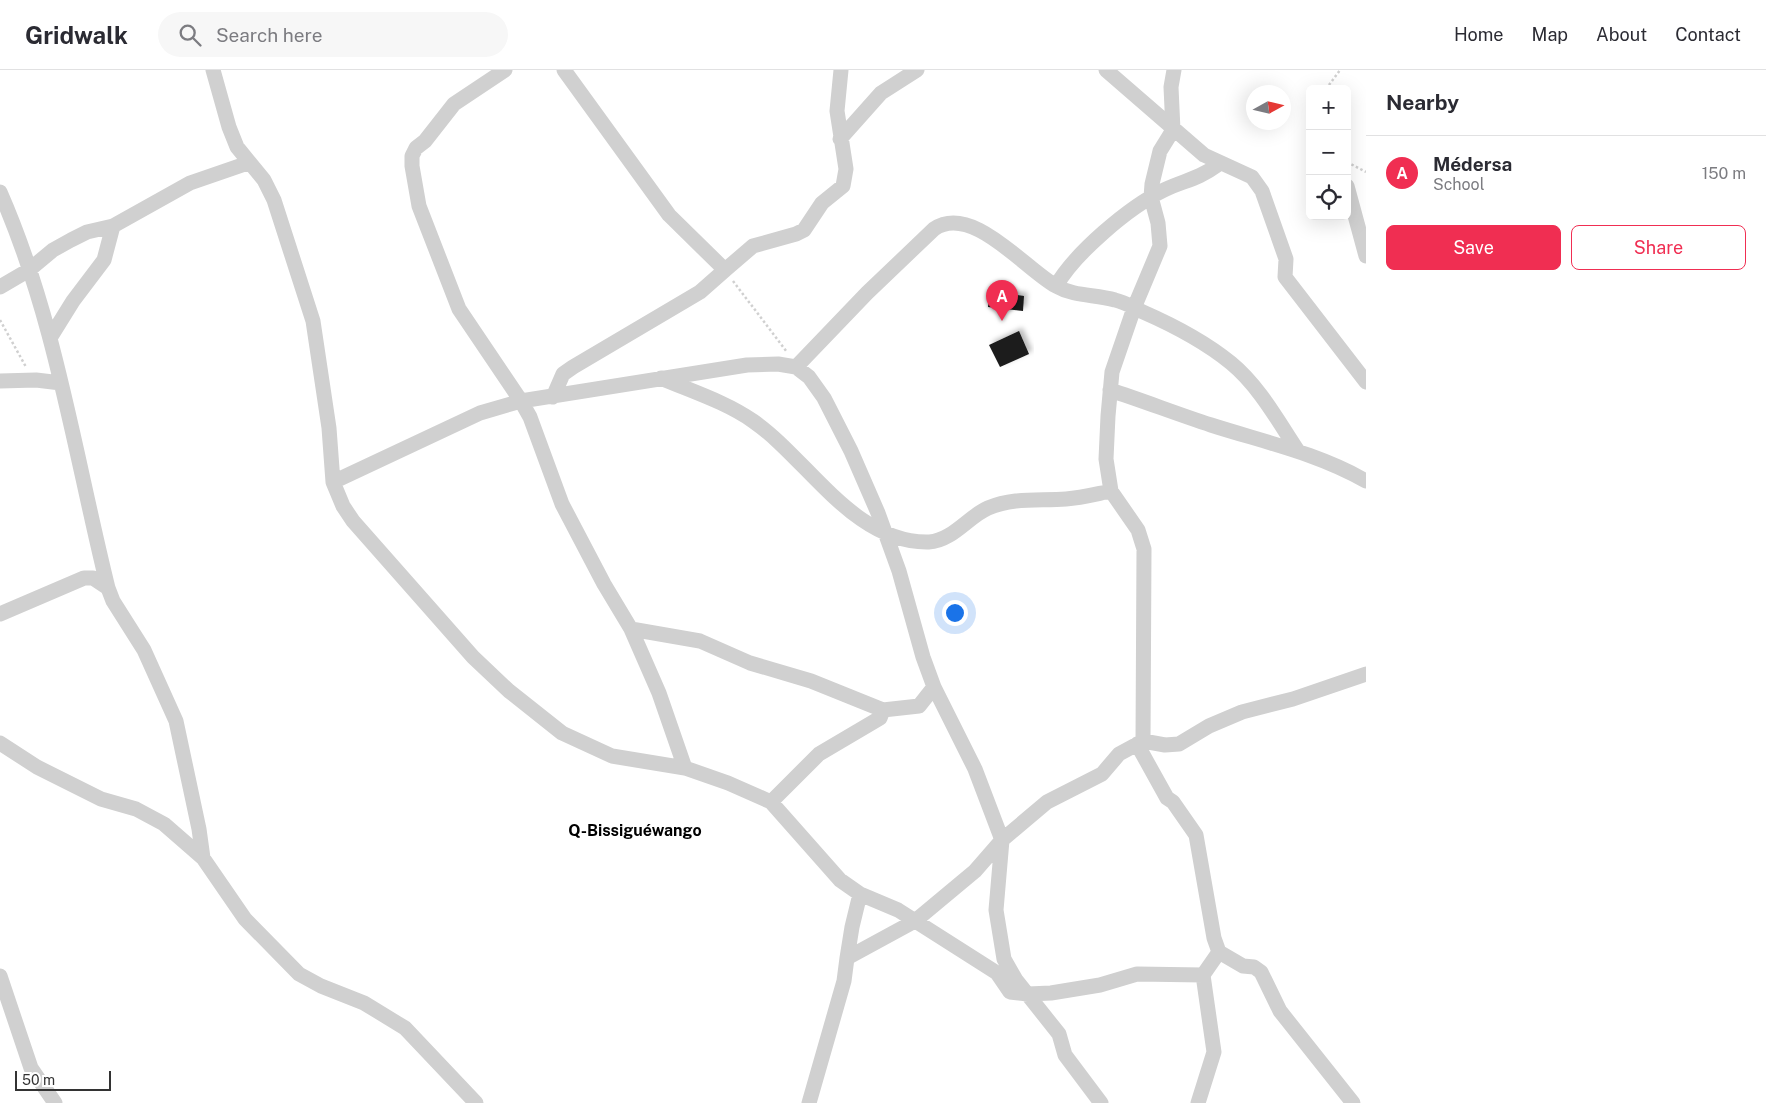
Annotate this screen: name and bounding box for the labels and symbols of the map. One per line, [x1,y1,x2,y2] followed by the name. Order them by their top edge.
[1246,85,1291,130] north arrow
[986,280,1018,321] pin: A
[942,600,968,626] your location
[568,821,702,840] district label: Q-Bissiguéwango
[15,1068,111,1091] scale bar

